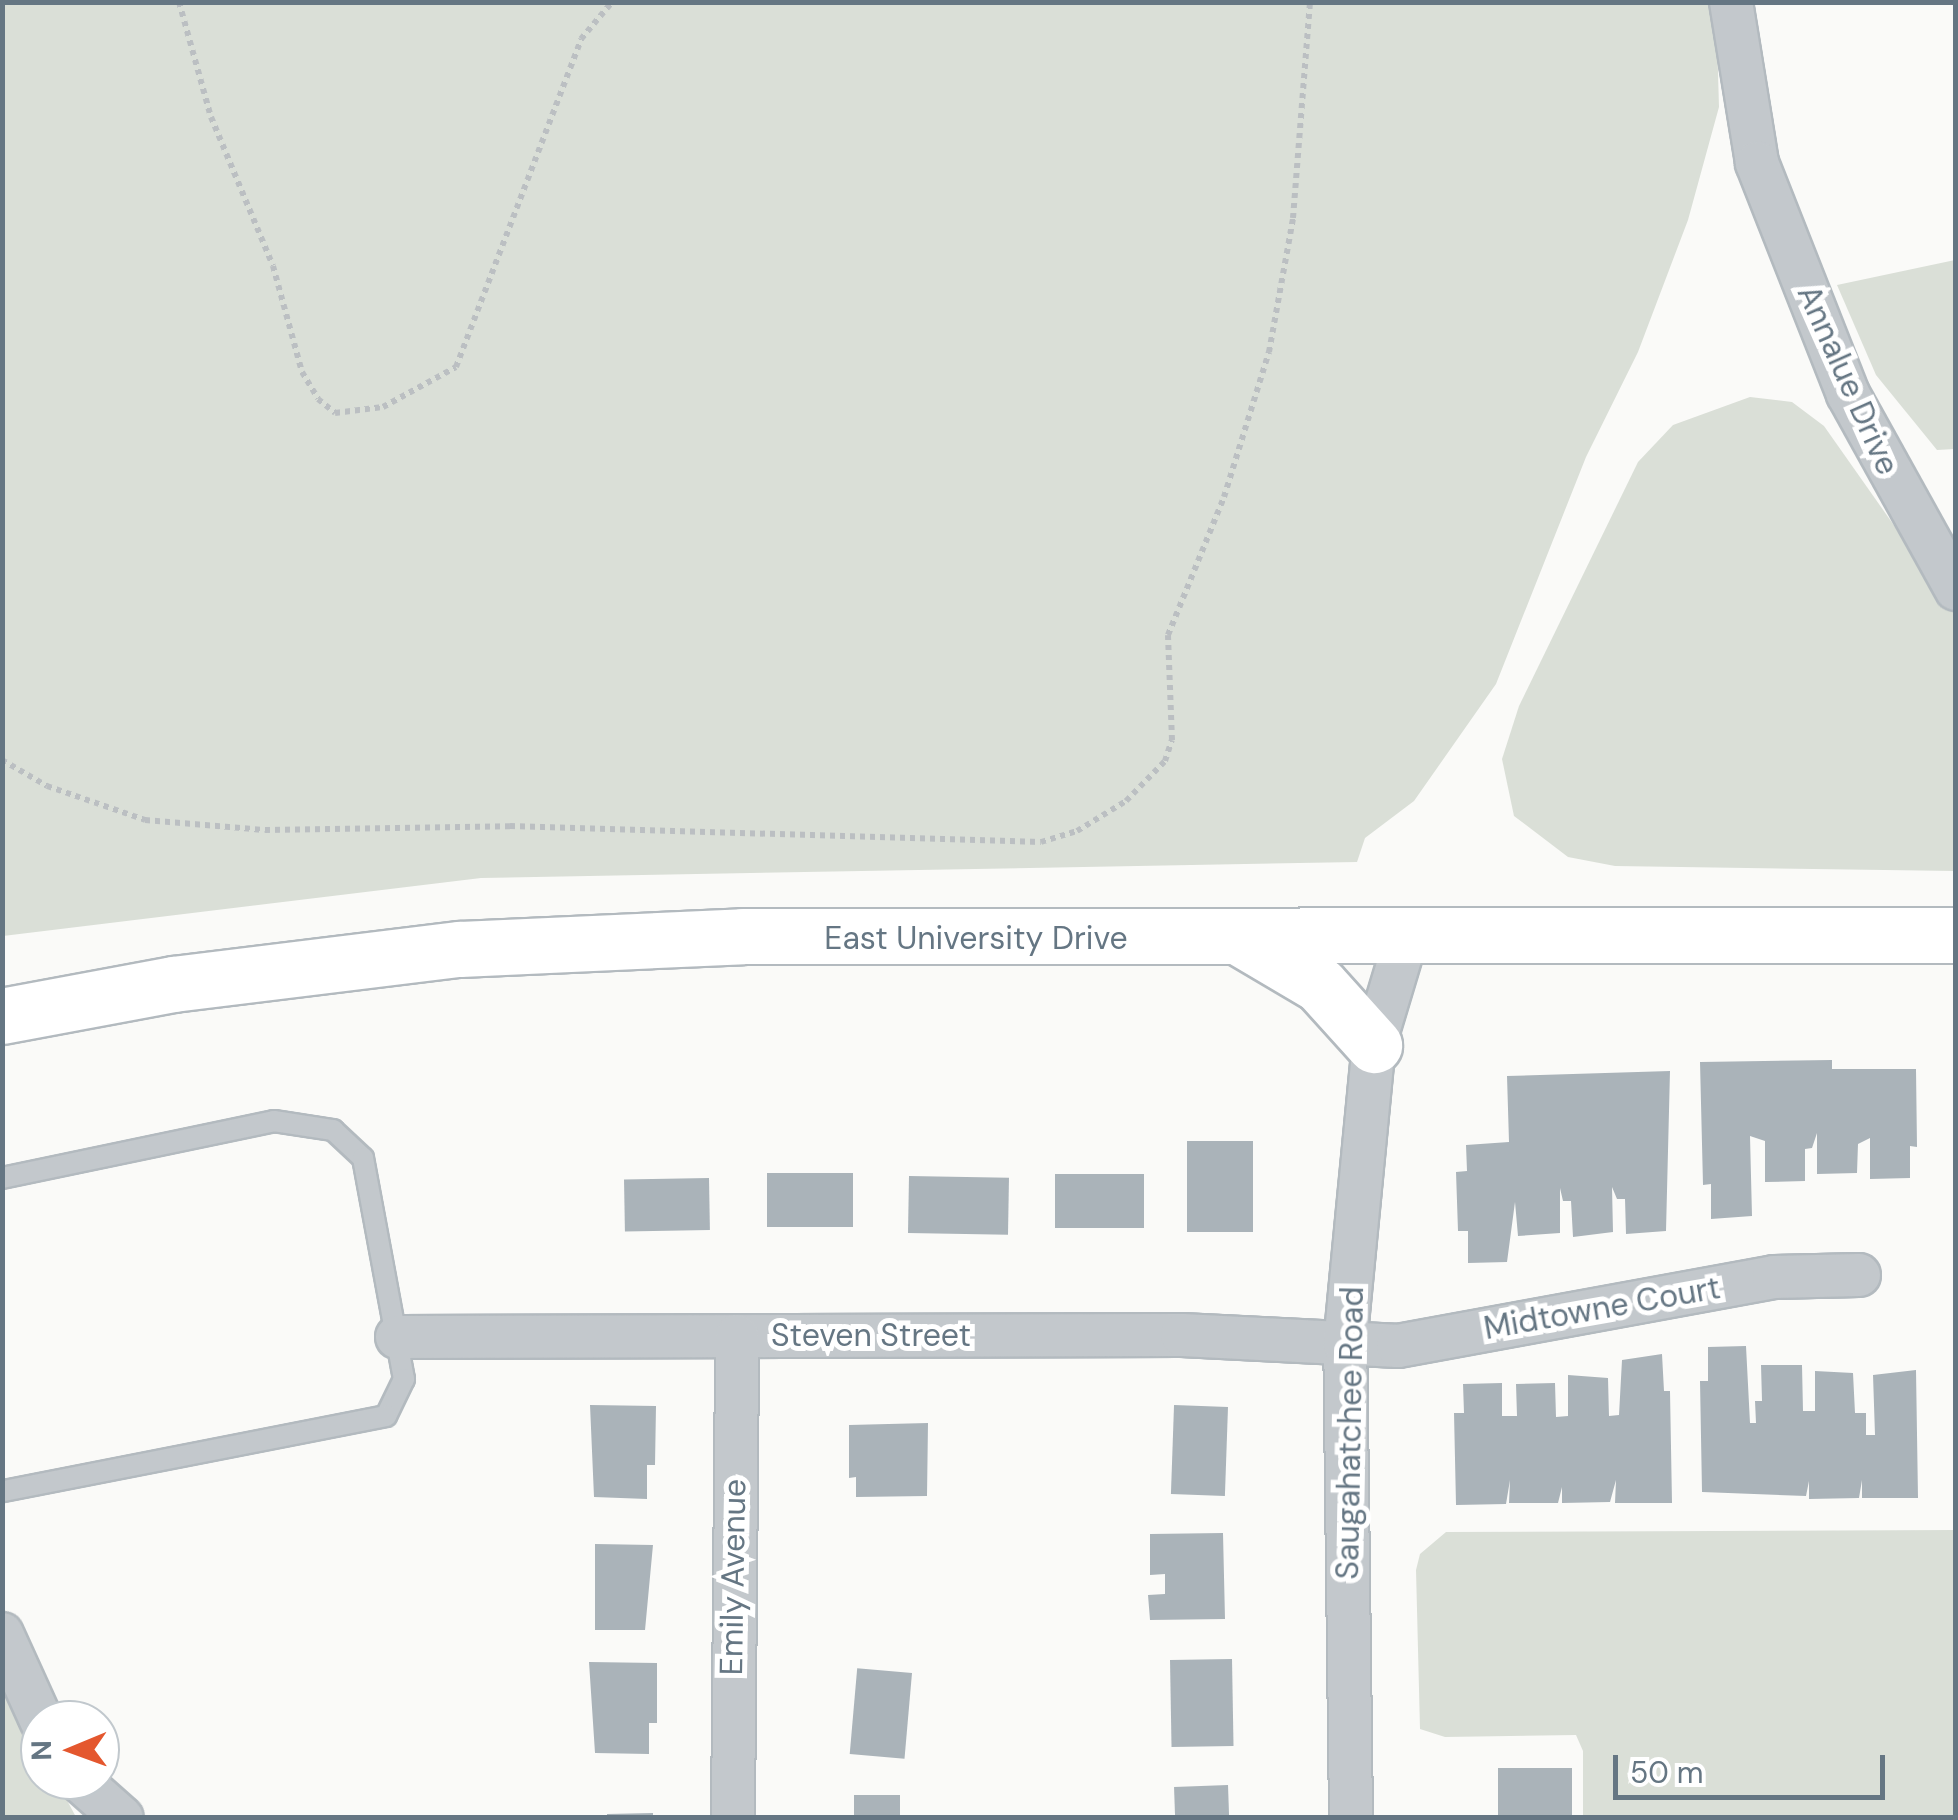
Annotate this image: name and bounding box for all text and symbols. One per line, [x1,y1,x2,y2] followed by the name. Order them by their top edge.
[1789,279,1907,481] street label: Annalue Drive
[824,919,1128,957] street label: East University Drive
[1481,1268,1723,1348] street label: Midtowne Court
[1328,1286,1372,1580] street label: Saugahatchee Road
[771,1316,971,1354] street label: Steven Street
[712,1478,754,1676] street label: Emily Avenue
[20,1700,120,1800] north arrow
[1618,1735,1890,1797] scale bar
[23,1740,60,1761] text: N
[1630,1753,1704,1792] text: 50 m

